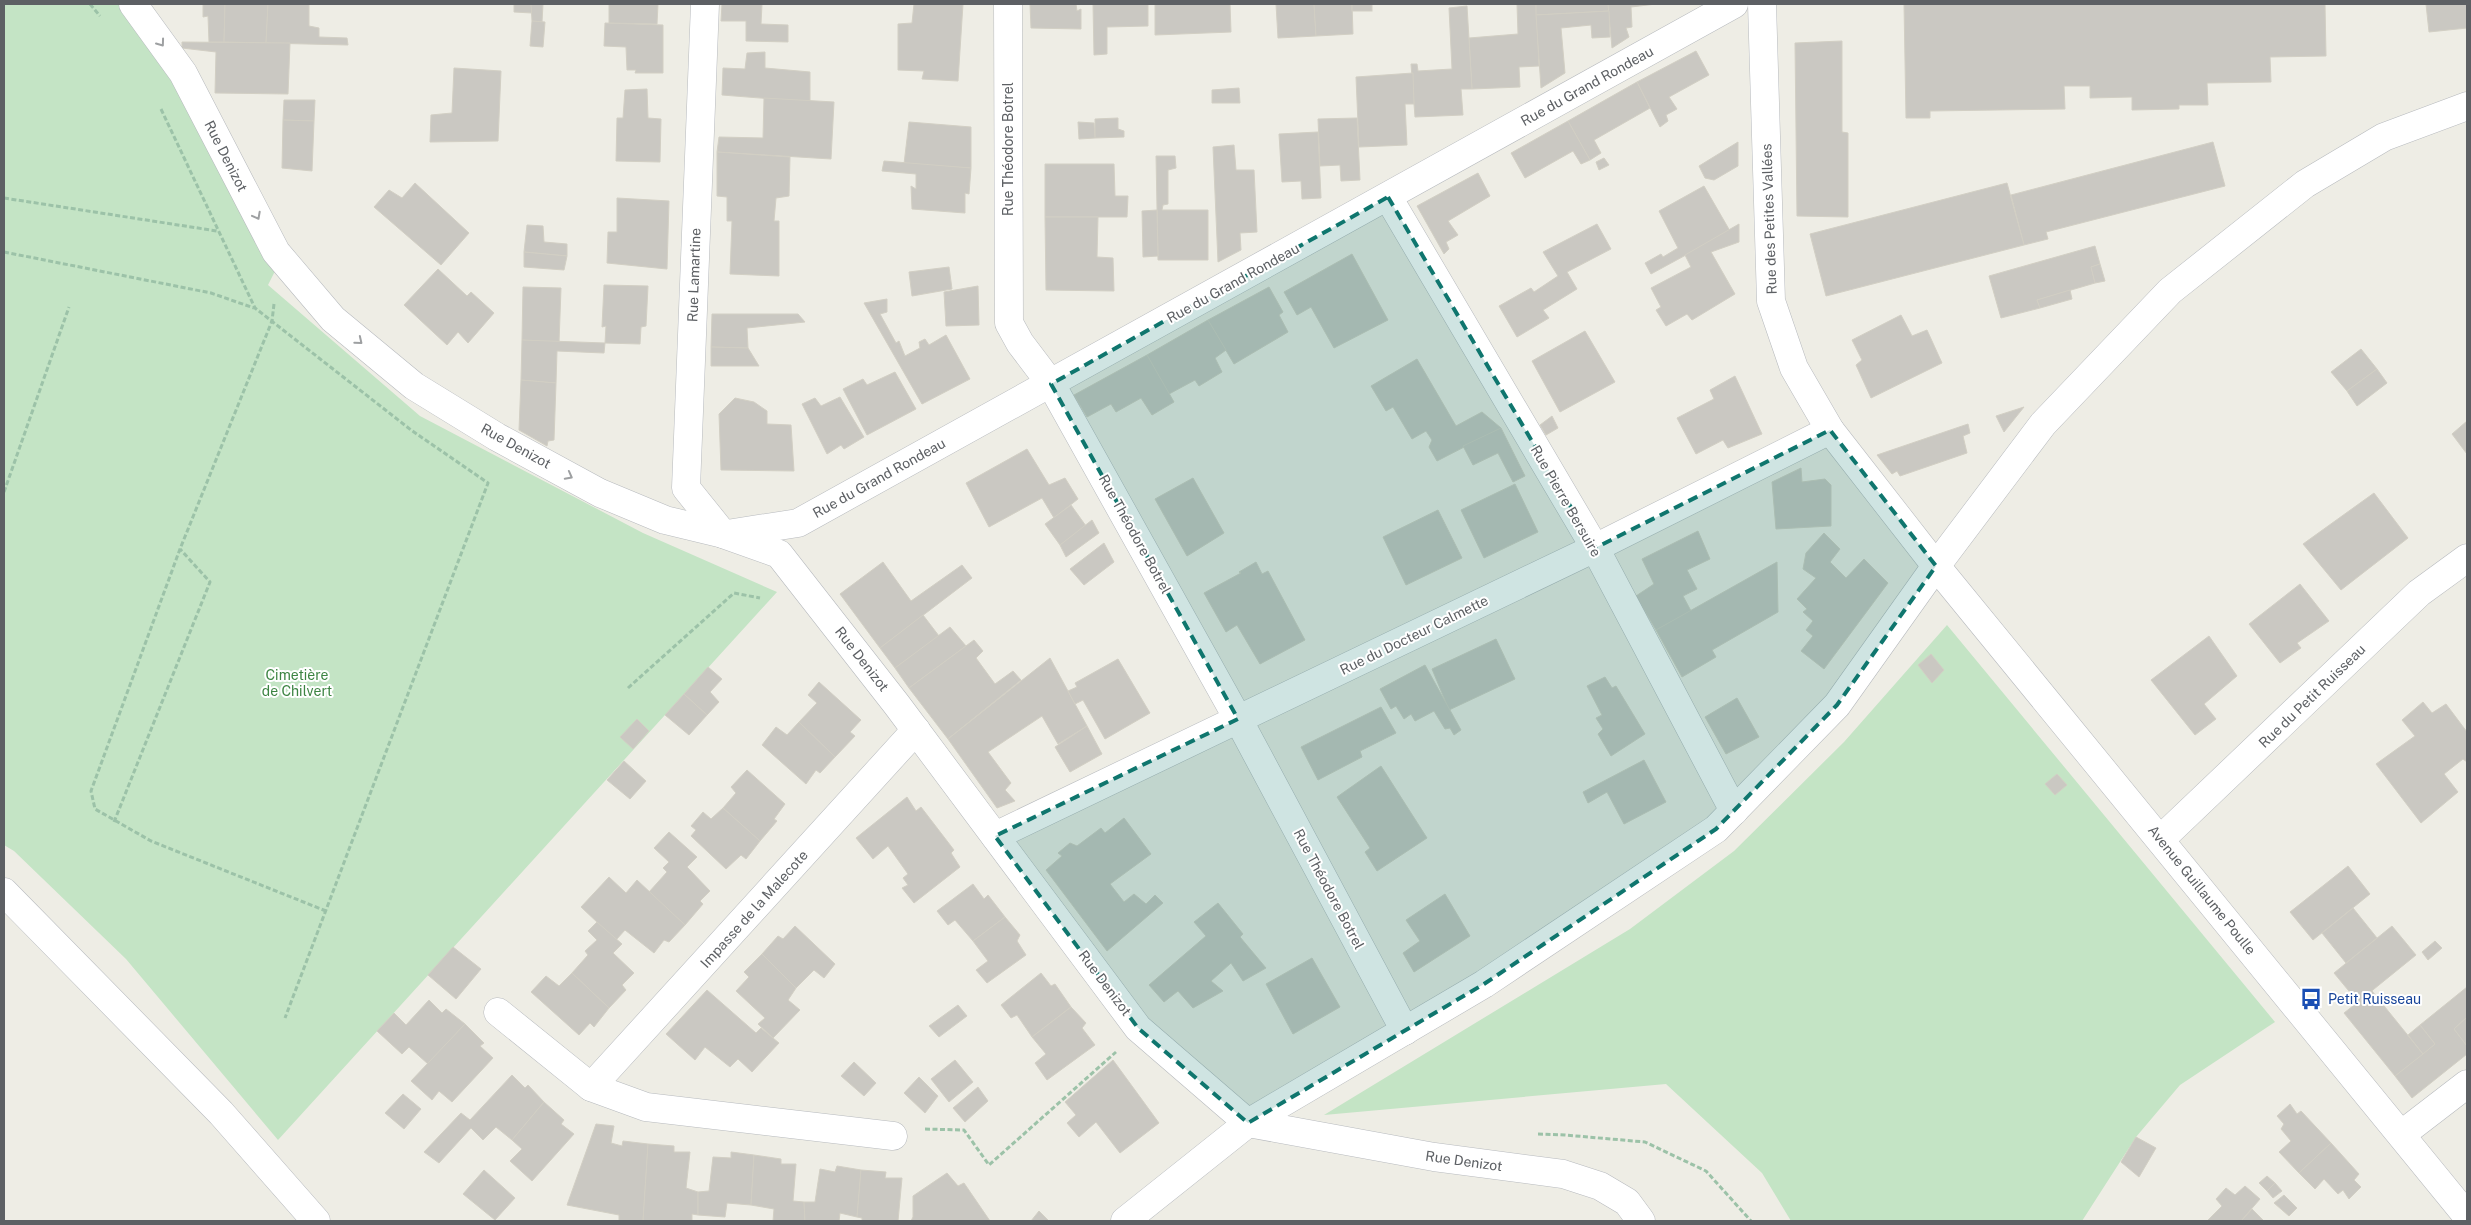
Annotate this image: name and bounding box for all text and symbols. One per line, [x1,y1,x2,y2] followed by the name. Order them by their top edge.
[155,38,165,47] one-way arrow
[1518,43,1656,129] street label: Rue du Grand Rondeau
[1000,82,1016,216] street label: Rue Théodore Botrel
[201,118,251,194] street label: Rue Denizot
[1758,143,1780,295] street label: Rue des Petites Vallées
[251,211,261,220] one-way arrow
[684,227,704,322] street label: Rue Lamartine
[1164,240,1302,326] street label: Rue du Grand Rondeau
[353,335,362,343] one-way arrow
[478,420,554,472] street label: Rue Denizot
[810,435,948,521] street label: Rue du Grand Rondeau
[1528,442,1604,560] street label: Rue Pierre Bersuire
[563,469,572,479] one-way arrow
[1096,472,1174,596] street label: Rue Théodore Botrel
[1337,592,1491,678] street label: Rue du Docteur Calmette
[832,623,892,695] street label: Rue Denizot
[2256,641,2368,751] street label: Rue du Petit Ruisseau
[262,667,332,699] park label: Cimetière de Chilvert
[2145,822,2259,958] street label: Avenue Guillaume Poulle
[1291,826,1367,952] street label: Rue Théodore Botrel
[697,847,811,971] street label: Impasse de la Malecote
[1075,947,1135,1019] street label: Rue Denizot
[2298,986,2324,1012] bus stop icon: Petit Ruisseau
[2328,991,2421,1007] place label: Petit Ruisseau
[1424,1148,1504,1174] street label: Rue Denizot

